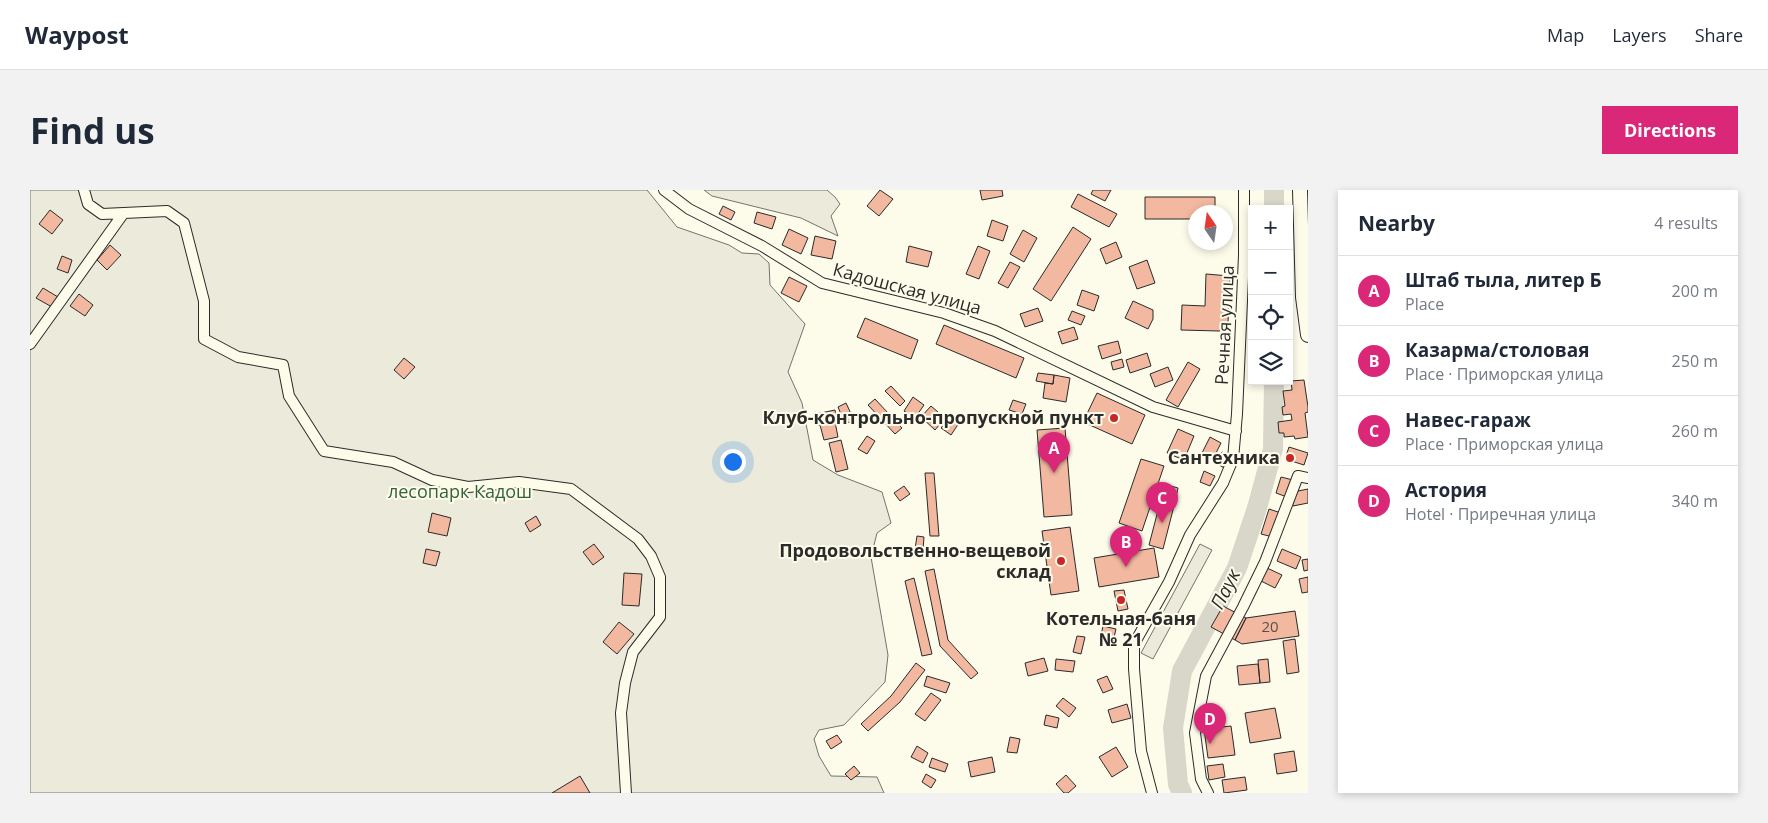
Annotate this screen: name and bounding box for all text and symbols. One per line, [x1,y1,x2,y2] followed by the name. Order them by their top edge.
[25,18,129,51] text: Waypost
[1547,23,1584,47] text: Map
[1612,23,1667,47] text: Layers
[1695,23,1743,47] text: Share
[1602,106,1738,154] button: Directions
[30,107,155,154] text: Find us
[1188,205,1233,250] north arrow
[1248,205,1293,385] map controls
[1248,205,1293,250] button: +
[1358,209,1435,237] text: Nearby
[1654,212,1718,234] text: 4 results
[1248,250,1293,295] button: −
[830,257,984,319] street label: Кадошская улица
[1209,264,1239,385] street label: Речная улица
[1405,267,1602,293] text: Штаб тыла, литер Б
[1368,280,1380,302] text: A
[1672,280,1718,302] text: 200 m
[1405,293,1444,315] text: Place
[1248,295,1293,340] button: locate
[1405,337,1589,363] text: Казарма/столовая
[1248,340,1293,385] button: layers
[1369,350,1379,372] text: B
[1672,350,1718,372] text: 250 m
[1405,363,1604,385] text: Place · Приморская улица
[763,405,1104,429] place label: Клуб-контрольно-пропускной пункт
[1405,407,1531,433] text: Навес-гараж
[1108,412,1120,424] marker: Клуб-контрольно-пропускной пункт
[1369,420,1379,442] text: C
[1672,420,1718,442] text: 260 m
[1038,432,1070,473] pin: A
[1405,433,1604,455] text: Place · Приморская улица
[1168,445,1280,469] place label: Сантехника
[720,449,746,475] your location
[1284,452,1296,464] marker: Сантехника
[1405,477,1487,503] text: Астория
[388,479,532,503] park label: лесопарк Кадош
[1146,482,1178,523] pin: C
[1368,490,1380,512] text: D
[1672,490,1718,512] text: 340 m
[1405,503,1596,525] text: Hotel · Приречная улица
[1110,526,1142,567] pin: B
[779,538,1051,583] place label: Продовольственно-вещевой склад
[1055,555,1067,567] marker: Продовольственно-вещевой склад
[1204,564,1246,613] water label: Паук
[1115,594,1127,606] marker: Котельная-баня № 21
[1046,606,1196,651] place label: Котельная-баня № 21
[1261,616,1279,636] house number: 20
[1194,703,1226,744] pin: D

